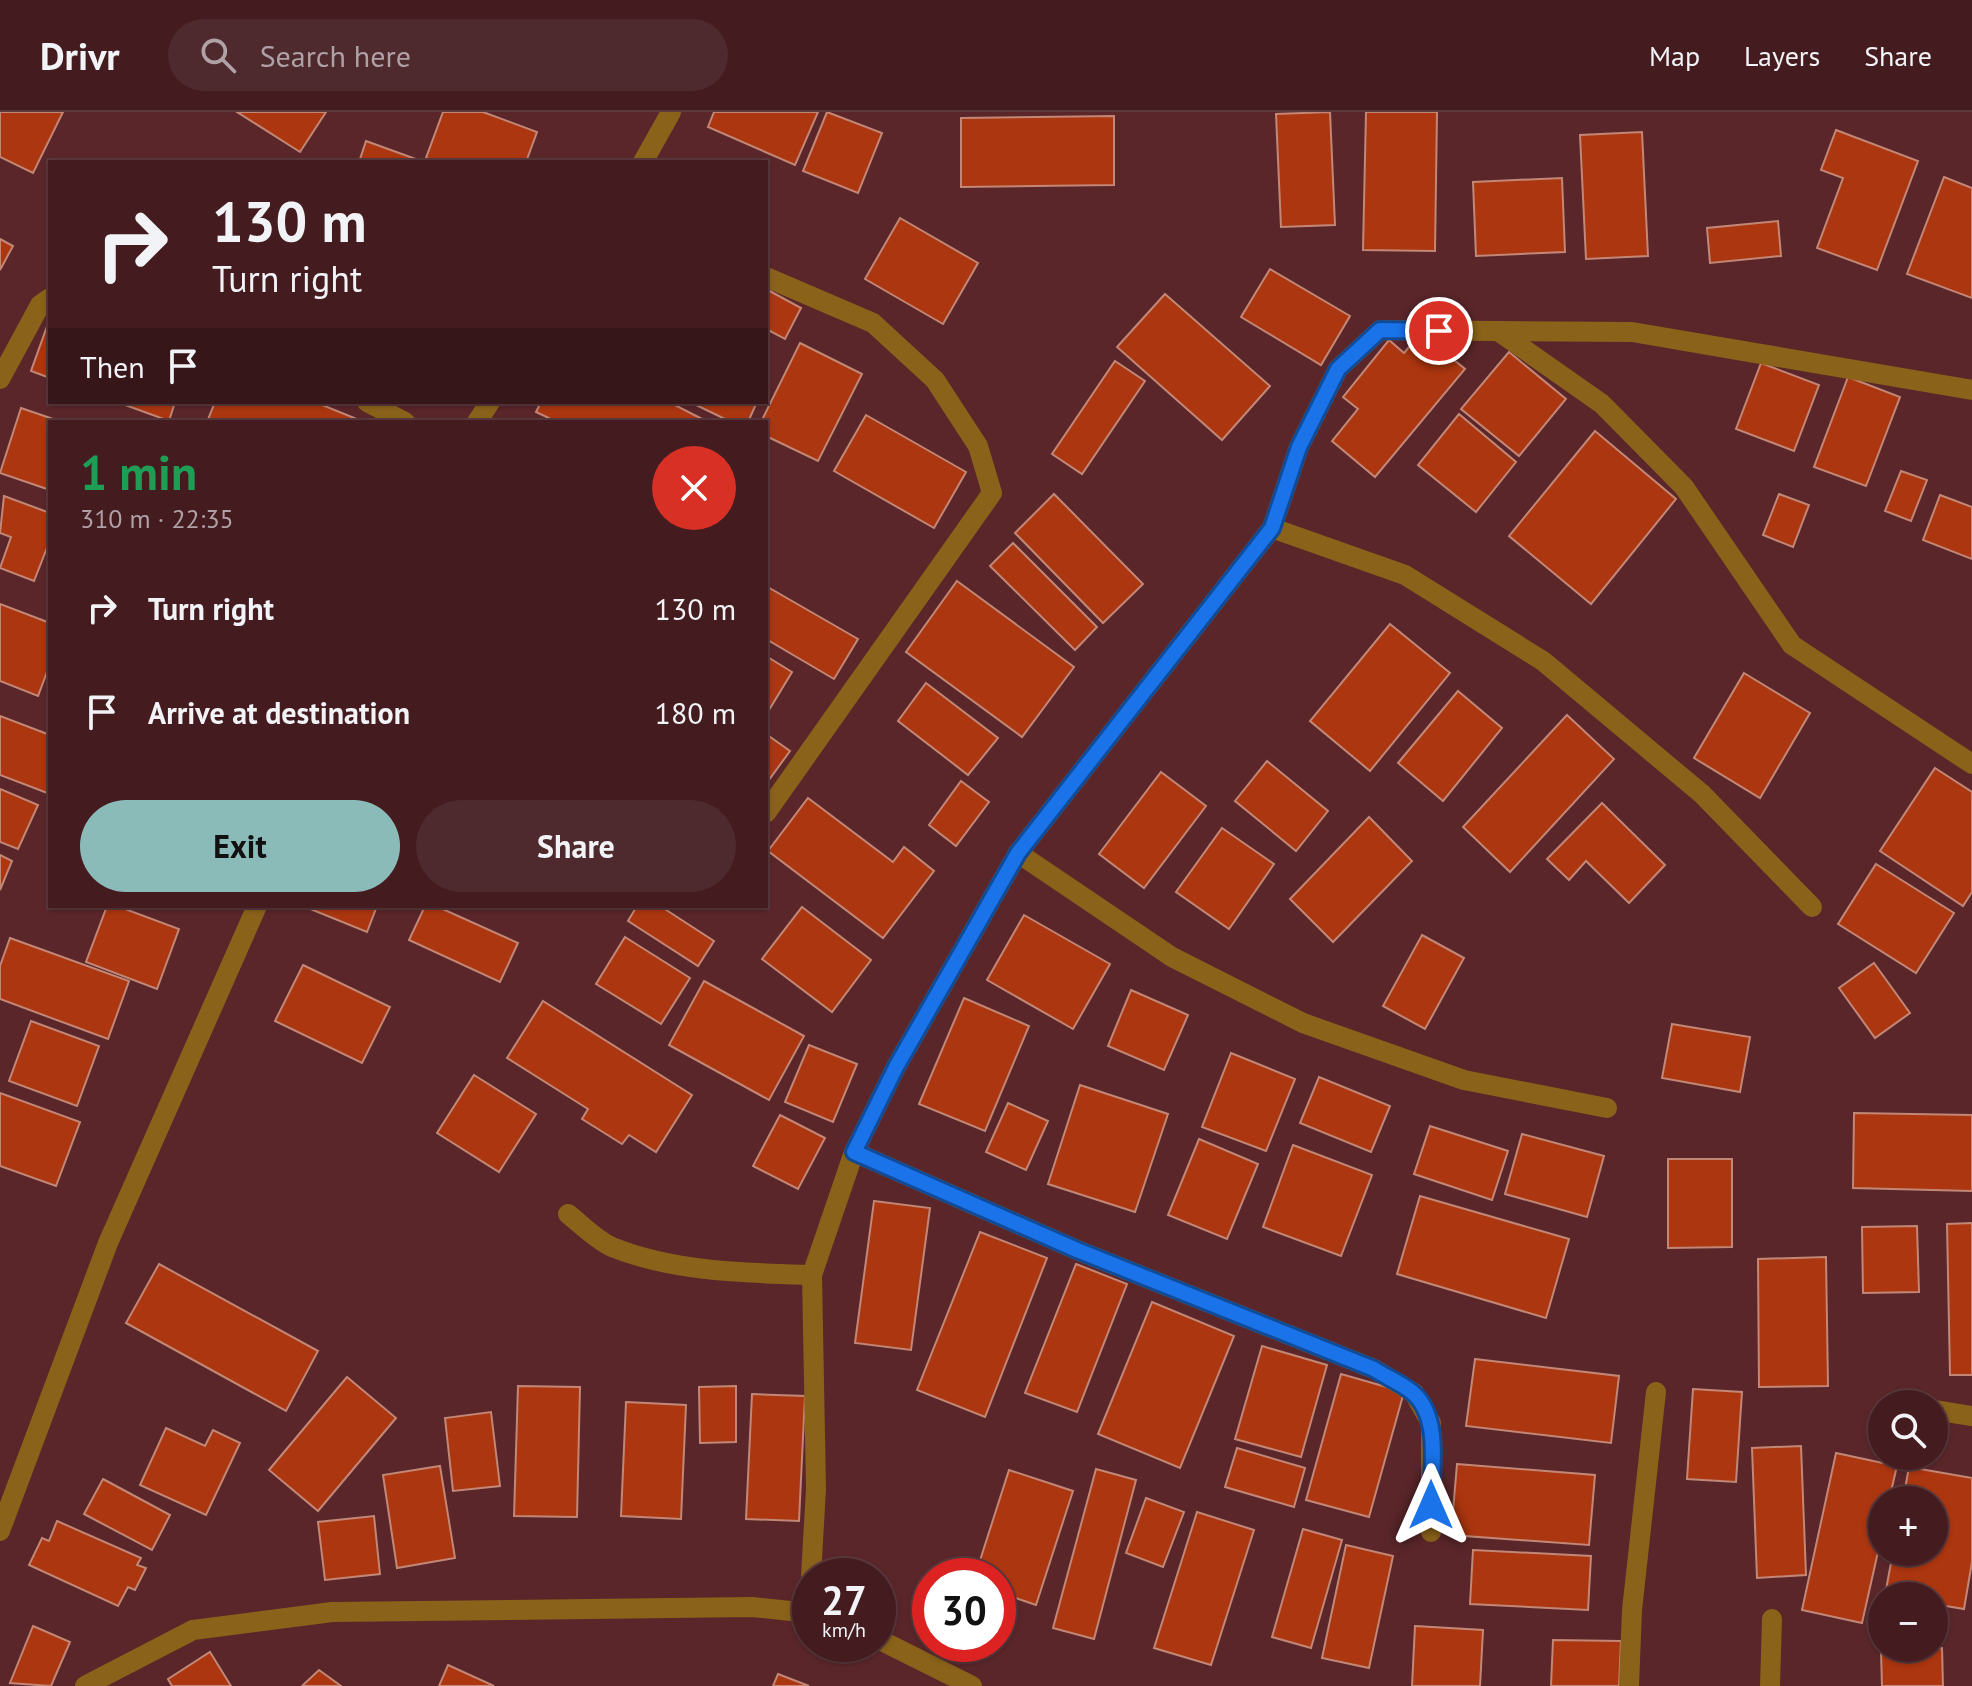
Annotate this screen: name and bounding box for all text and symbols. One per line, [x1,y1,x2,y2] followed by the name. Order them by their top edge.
[168,19,728,91] search box
[40,31,120,80] text: Drivr
[196,33,240,77] icon: search
[260,36,411,75] text: Search here
[1649,37,1700,74] text: Map
[1744,37,1820,74] text: Layers
[1864,37,1932,74] text: Share
[212,185,367,257] text: 130 m
[80,192,184,296] icon: right
[212,255,362,302] text: Turn right
[1405,297,1473,365] pin
[1417,309,1461,353] icon: arrive
[161,344,205,388] icon: arrive
[80,347,145,386] text: Then
[80,441,197,503] text: 1 min
[652,446,736,530] button: close
[80,502,234,535] text: 310 m · 22:35
[80,586,124,630] icon: right
[148,589,274,628] text: Turn right
[655,589,736,628] text: 130 m
[80,690,124,734] icon: arrive
[148,693,410,732] text: Arrive at destination
[655,693,736,732] text: 180 m
[80,800,400,892] button: Exit
[416,800,736,892] button: Share
[1868,1390,1948,1662] map controls
[1868,1390,1948,1470] button: search
[1389,1463,1473,1547] position arrow
[1868,1486,1948,1566] button: +
[912,1558,1016,1662] speed limit sign: 30
[821,1574,867,1626] text: 27
[1868,1582,1948,1662] button: −
[822,1617,866,1643] text: km/h

